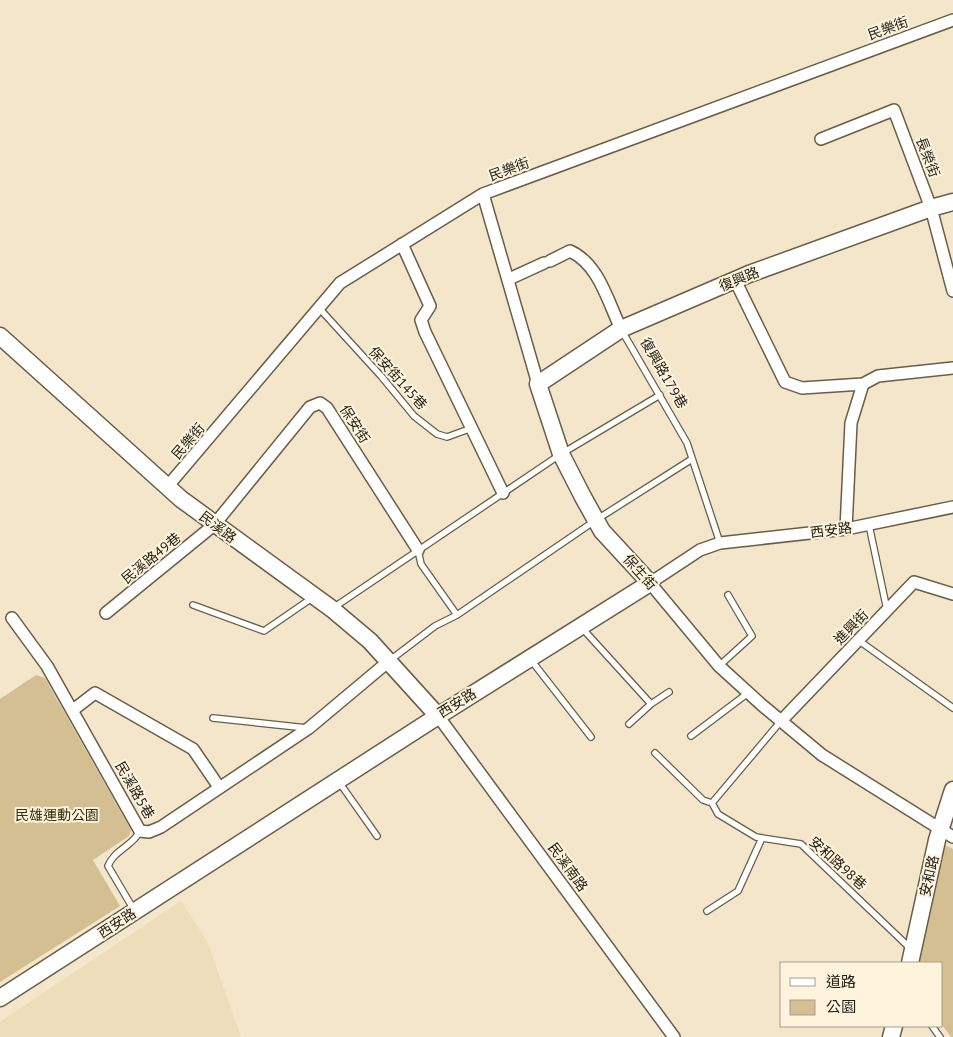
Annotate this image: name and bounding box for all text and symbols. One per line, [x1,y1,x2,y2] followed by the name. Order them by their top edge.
[865,12,911,44] street label: 民樂街
[912,134,944,180] street label: 長榮街
[486,153,532,185] street label: 民樂街
[716,263,762,295] street label: 復興路
[636,334,692,412] street label: 復興路179巷
[365,343,431,413] street label: 保安街145巷
[336,401,374,447] street label: 保安街
[167,419,209,463] street label: 民樂街
[196,507,240,547] street label: 民溪路
[809,519,853,541] street label: 西安路
[118,529,184,587] street label: 民溪路49巷
[619,550,661,594] street label: 保生街
[830,606,872,648] street label: 進興街
[434,684,480,722] street label: 西安路
[111,758,159,822] street label: 民溪路5巷
[15,806,99,824] park label: 民雄運動公園
[805,832,871,894] street label: 安和路98巷
[544,839,592,895] street label: 民溪南路
[916,854,942,898] street label: 安和路
[94,904,140,942] street label: 西安路
[780,962,943,1027] legend
[826,972,856,991] text: 道路
[826,997,856,1016] text: 公園

